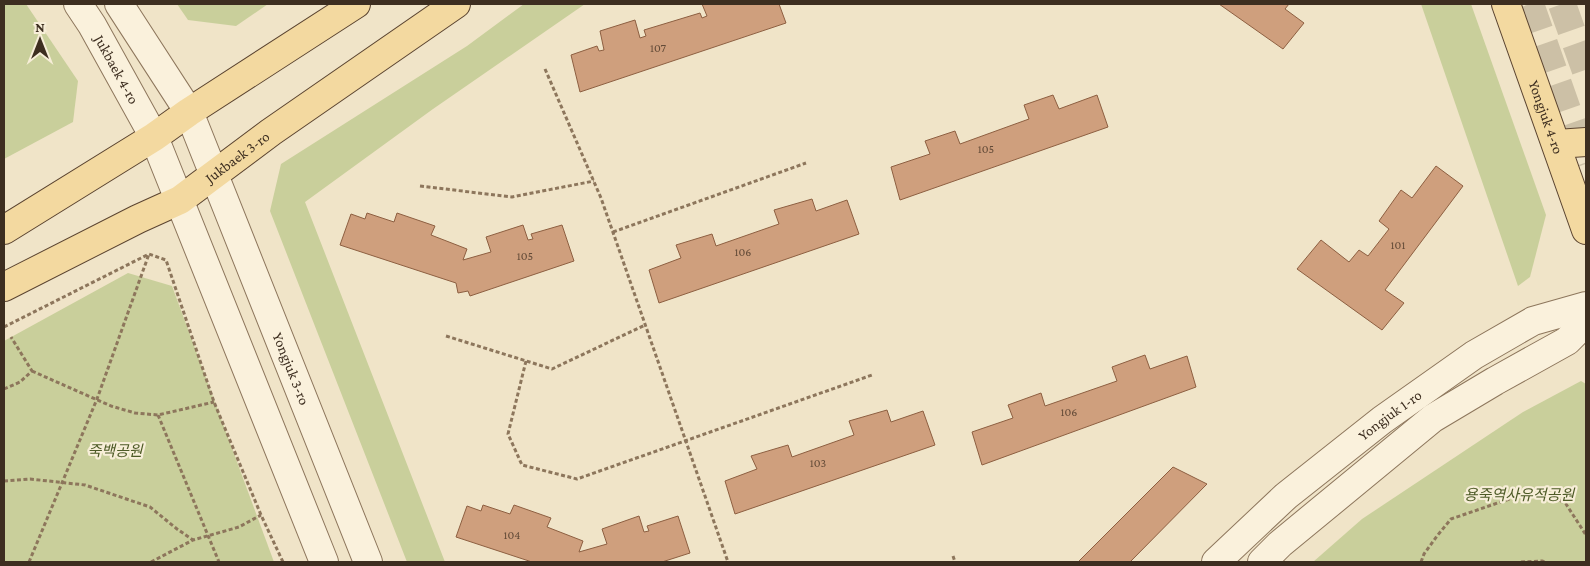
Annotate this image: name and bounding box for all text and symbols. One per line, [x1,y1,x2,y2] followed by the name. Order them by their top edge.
[15,15,65,65] north arrow
[35,19,45,35] text: N
[89,30,142,107] street label: Jukbaek 4-ro
[650,41,666,55] house number: 107
[1526,78,1566,156] street label: Yongjuk 4-ro
[201,128,273,188] street label: Jukbaek 3-ro
[978,142,994,156] house number: 105
[1391,238,1405,252] house number: 101
[735,245,751,259] house number: 106
[517,249,533,263] house number: 105
[270,330,313,407] street label: Yongjuk 3-ro
[1355,387,1425,444] street label: Yongjuk 1-ro
[1061,405,1077,419] house number: 106
[87,443,144,459] park label: 죽백공원
[810,456,826,470] house number: 103
[1464,487,1575,503] park label: 용죽역사유적공원
[504,528,520,542] house number: 104

